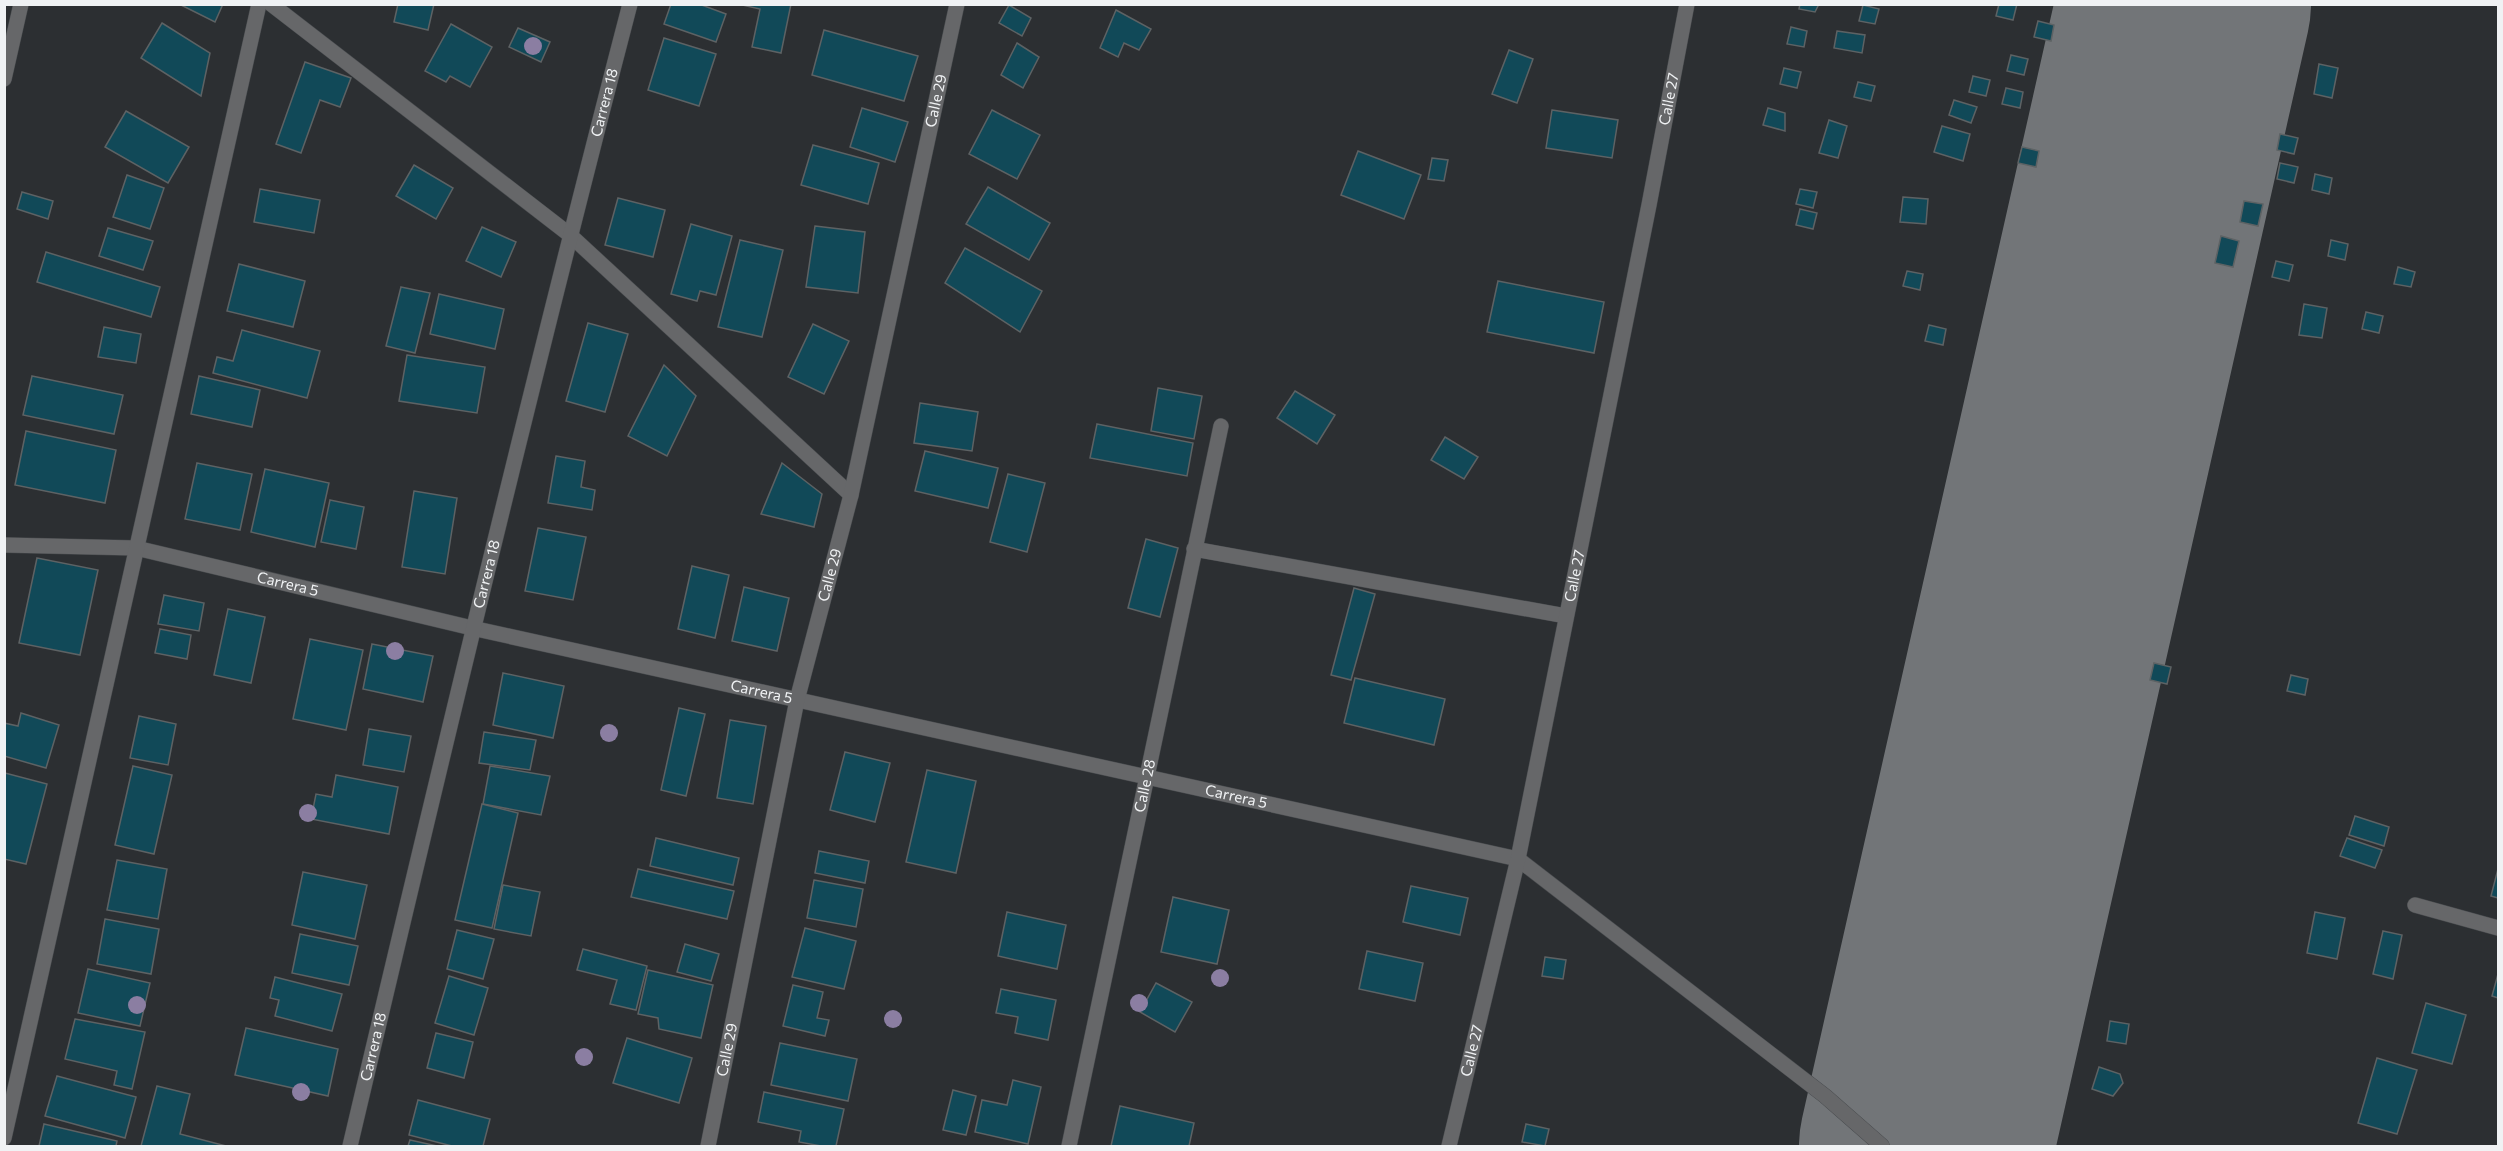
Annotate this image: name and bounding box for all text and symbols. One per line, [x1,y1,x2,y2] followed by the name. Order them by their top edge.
[586,66,621,138] street label: Carrera 18
[1654,71,1682,126] street label: Calle 27
[921,72,950,129] street label: Calle 29
[469,538,503,610] street label: Carrera 18
[813,546,845,603] street label: Calle 29
[1560,548,1588,603] street label: Calle 27
[255,567,321,599] street label: Carrera 5
[729,675,795,707] street label: Carrera 5
[1130,757,1158,814] street label: Calle 28
[1204,780,1269,811] street label: Carrera 5
[356,1010,389,1083] street label: Carrera 18
[712,1021,740,1078] street label: Calle 29
[1456,1023,1486,1078] street label: Calle 27

